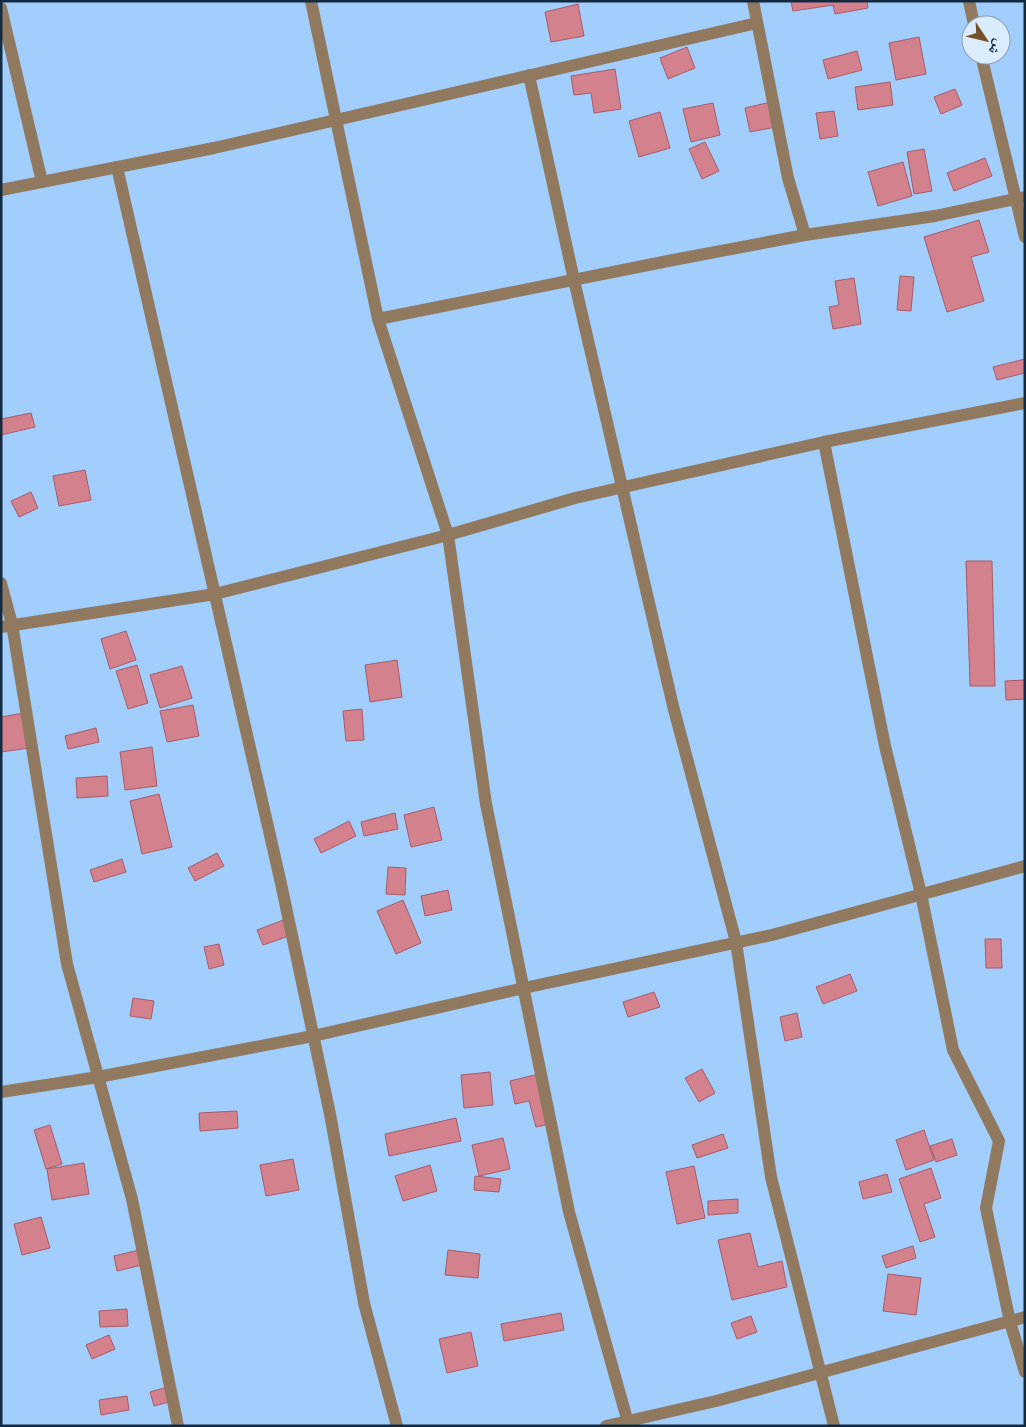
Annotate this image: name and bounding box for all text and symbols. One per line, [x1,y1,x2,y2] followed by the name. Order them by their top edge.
[961,15,1011,65] north arrow
[985,36,1007,58] text: ش

